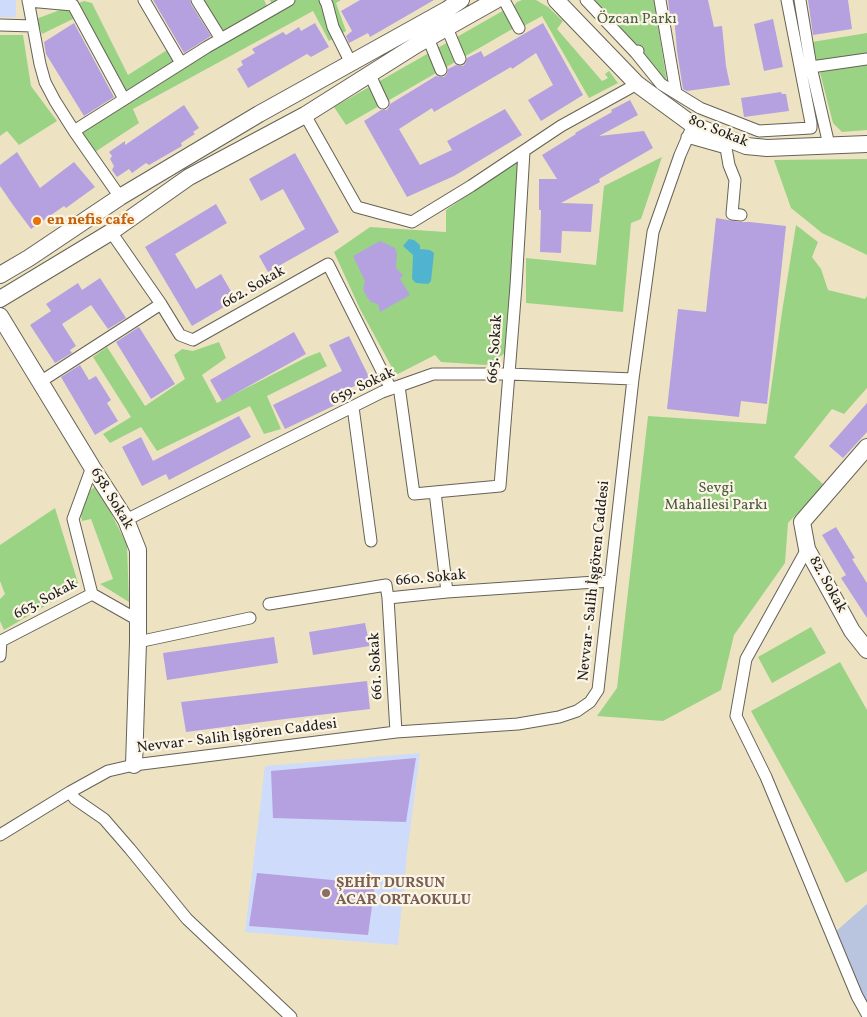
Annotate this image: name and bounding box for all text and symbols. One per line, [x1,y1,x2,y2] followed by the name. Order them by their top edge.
[597,11,677,29] park label: Özcan Parkı
[685,112,751,152] street label: 80. Sokak
[47,212,134,230] place label: en nefis cafe
[31,215,43,227] marker: en nefis cafe
[219,263,289,313] street label: 662. Sokak
[485,314,507,384] street label: 665. Sokak
[328,364,398,410] street label: 659. Sokak
[86,465,136,533] street label: 658. Sokak
[576,480,614,682] street label: Nevvar - Salih İşgören Caddesi
[664,480,768,515] park label: Sevgi Mahallesi Parkı
[804,553,850,617] street label: 82. Sokak
[395,567,467,591] street label: 660. Sokak
[11,576,81,624] street label: 663. Sokak
[366,632,388,700] street label: 661. Sokak
[136,716,338,758] street label: Nevvar - Salih İşgören Caddesi
[336,875,471,910] place label: ŞEHİT DURSUN ACAR ORTAOKULU
[320,887,332,899] marker: ŞEHİT DURSUN ACAR ORTAOKULU

